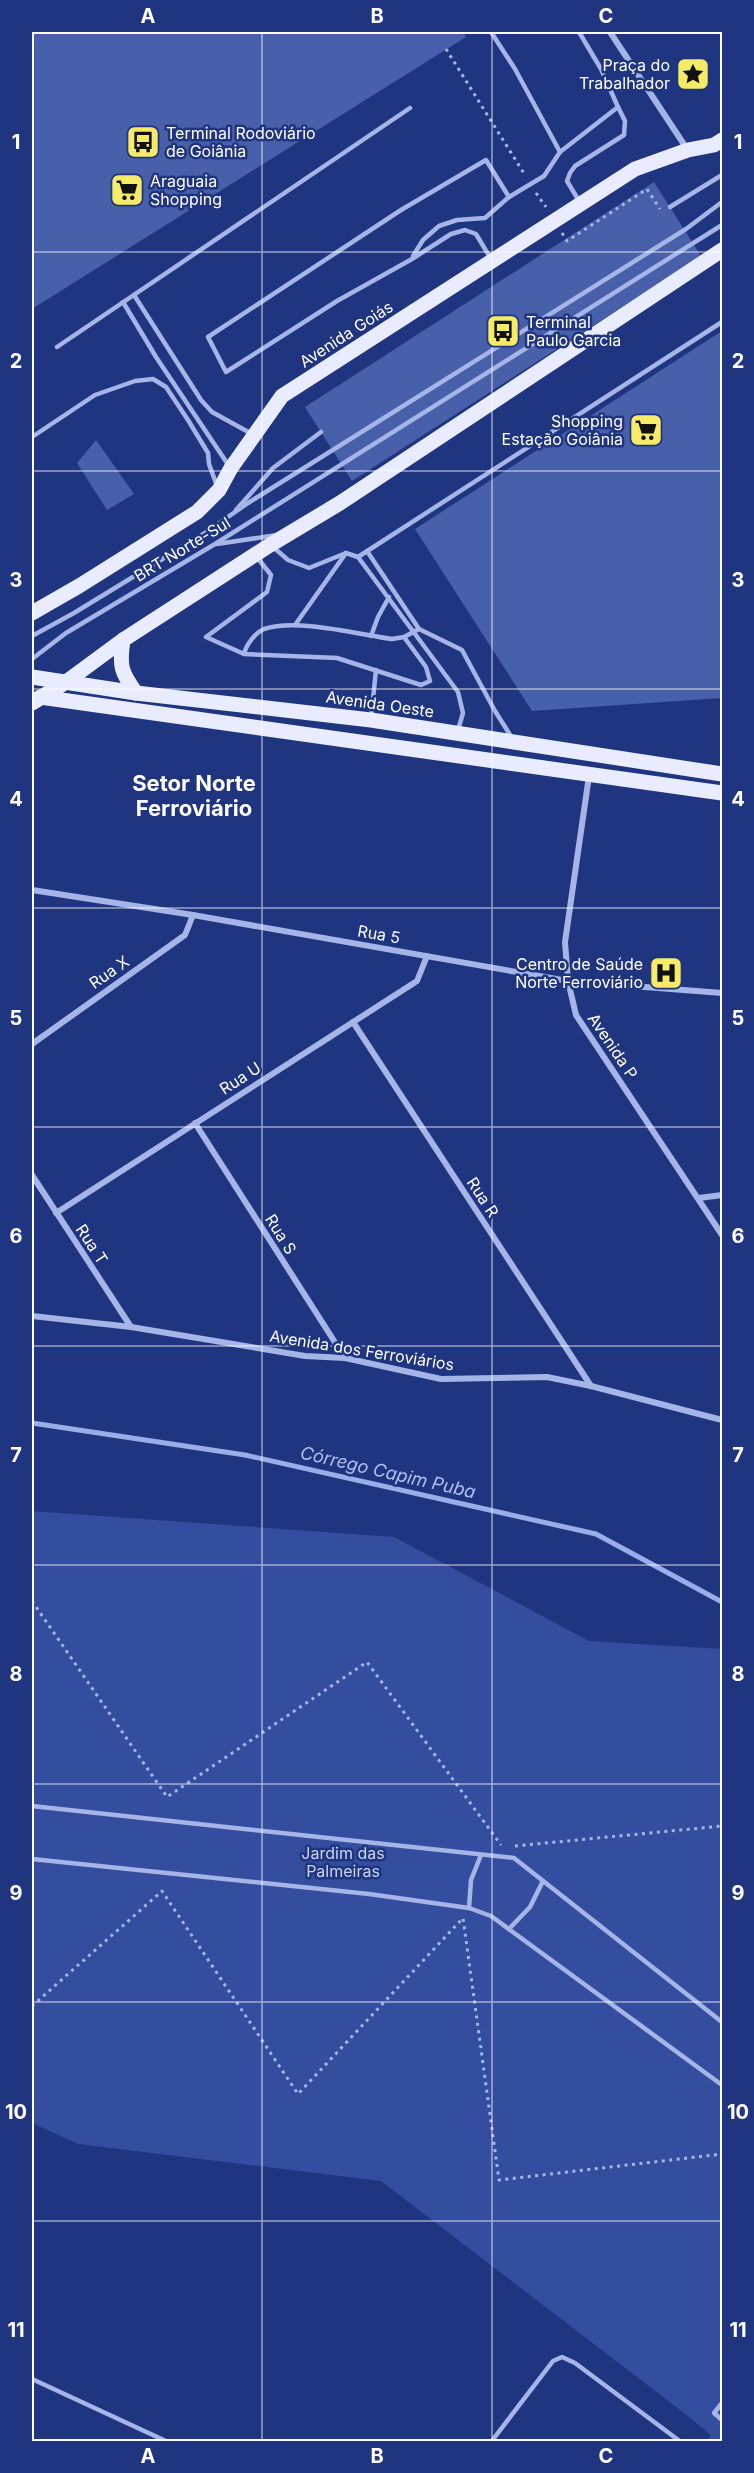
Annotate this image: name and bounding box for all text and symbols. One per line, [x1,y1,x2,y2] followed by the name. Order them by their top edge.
[141,4,156,28] text: A
[370,4,384,28] text: B
[599,4,613,28] text: C
[579,55,670,93] place label: Praça do Trabalhador
[675,56,711,92] place icon: Praça do Trabalhador
[166,123,316,161] place label: Terminal Rodoviário de Goiânia
[125,124,161,160] bus stop icon: Terminal Rodoviário de Goiânia
[12,130,20,154] text: 1
[734,130,742,154] text: 1
[150,171,222,209] place label: Araguaia Shopping
[109,172,145,208] supermarket icon: Araguaia Shopping
[296,296,396,372] street label: Avenida Goiás
[526,312,621,350] place label: Terminal Paulo Garcia
[485,313,521,349] bus stop icon: Terminal Paulo Garcia
[10,349,22,373] text: 2
[732,349,744,373] text: 2
[502,411,623,449] place label: Shopping Estação Goiânia
[628,412,664,448] supermarket icon: Shopping Estação Goiânia
[130,512,234,586] street label: BRT Norte-Sul
[10,568,22,592] text: 3
[732,568,744,592] text: 3
[325,687,435,721] street label: Avenida Oeste
[132,770,256,821] district label: Setor Norte Ferroviário
[9,787,23,811] text: 4
[731,787,745,811] text: 4
[356,920,402,948] street label: Rua 5
[85,951,133,993] street label: Rua X
[515,954,643,992] place label: Centro de Saúde Norte Ferroviário
[648,955,684,991] hospital icon: Centro de Saúde Norte Ferroviário
[10,1006,22,1030] text: 5
[732,1006,744,1030] text: 5
[584,1009,642,1083] street label: Avenida P
[216,1057,264,1099] street label: Rua U
[463,1173,503,1221] street label: Rua R
[261,1210,301,1258] street label: Rua S
[72,1220,112,1268] street label: Rua T
[10,1224,23,1248] text: 6
[732,1224,745,1248] text: 6
[268,1326,456,1374] street label: Avenida dos Ferroviários
[298,1442,478,1502] water label: Córrego Capim Puba
[10,1443,22,1467] text: 7
[732,1443,744,1467] text: 7
[9,1662,23,1686] text: 8
[731,1662,745,1686] text: 8
[301,1843,385,1881] park label: Jardim das Palmeiras
[10,1881,23,1905] text: 9
[732,1881,745,1905] text: 9
[5,2100,27,2124] text: 10
[727,2100,749,2124] text: 10
[7,2318,25,2342] text: 11
[729,2318,747,2342] text: 11
[141,2444,156,2468] text: A
[370,2444,384,2468] text: B
[599,2444,613,2468] text: C

